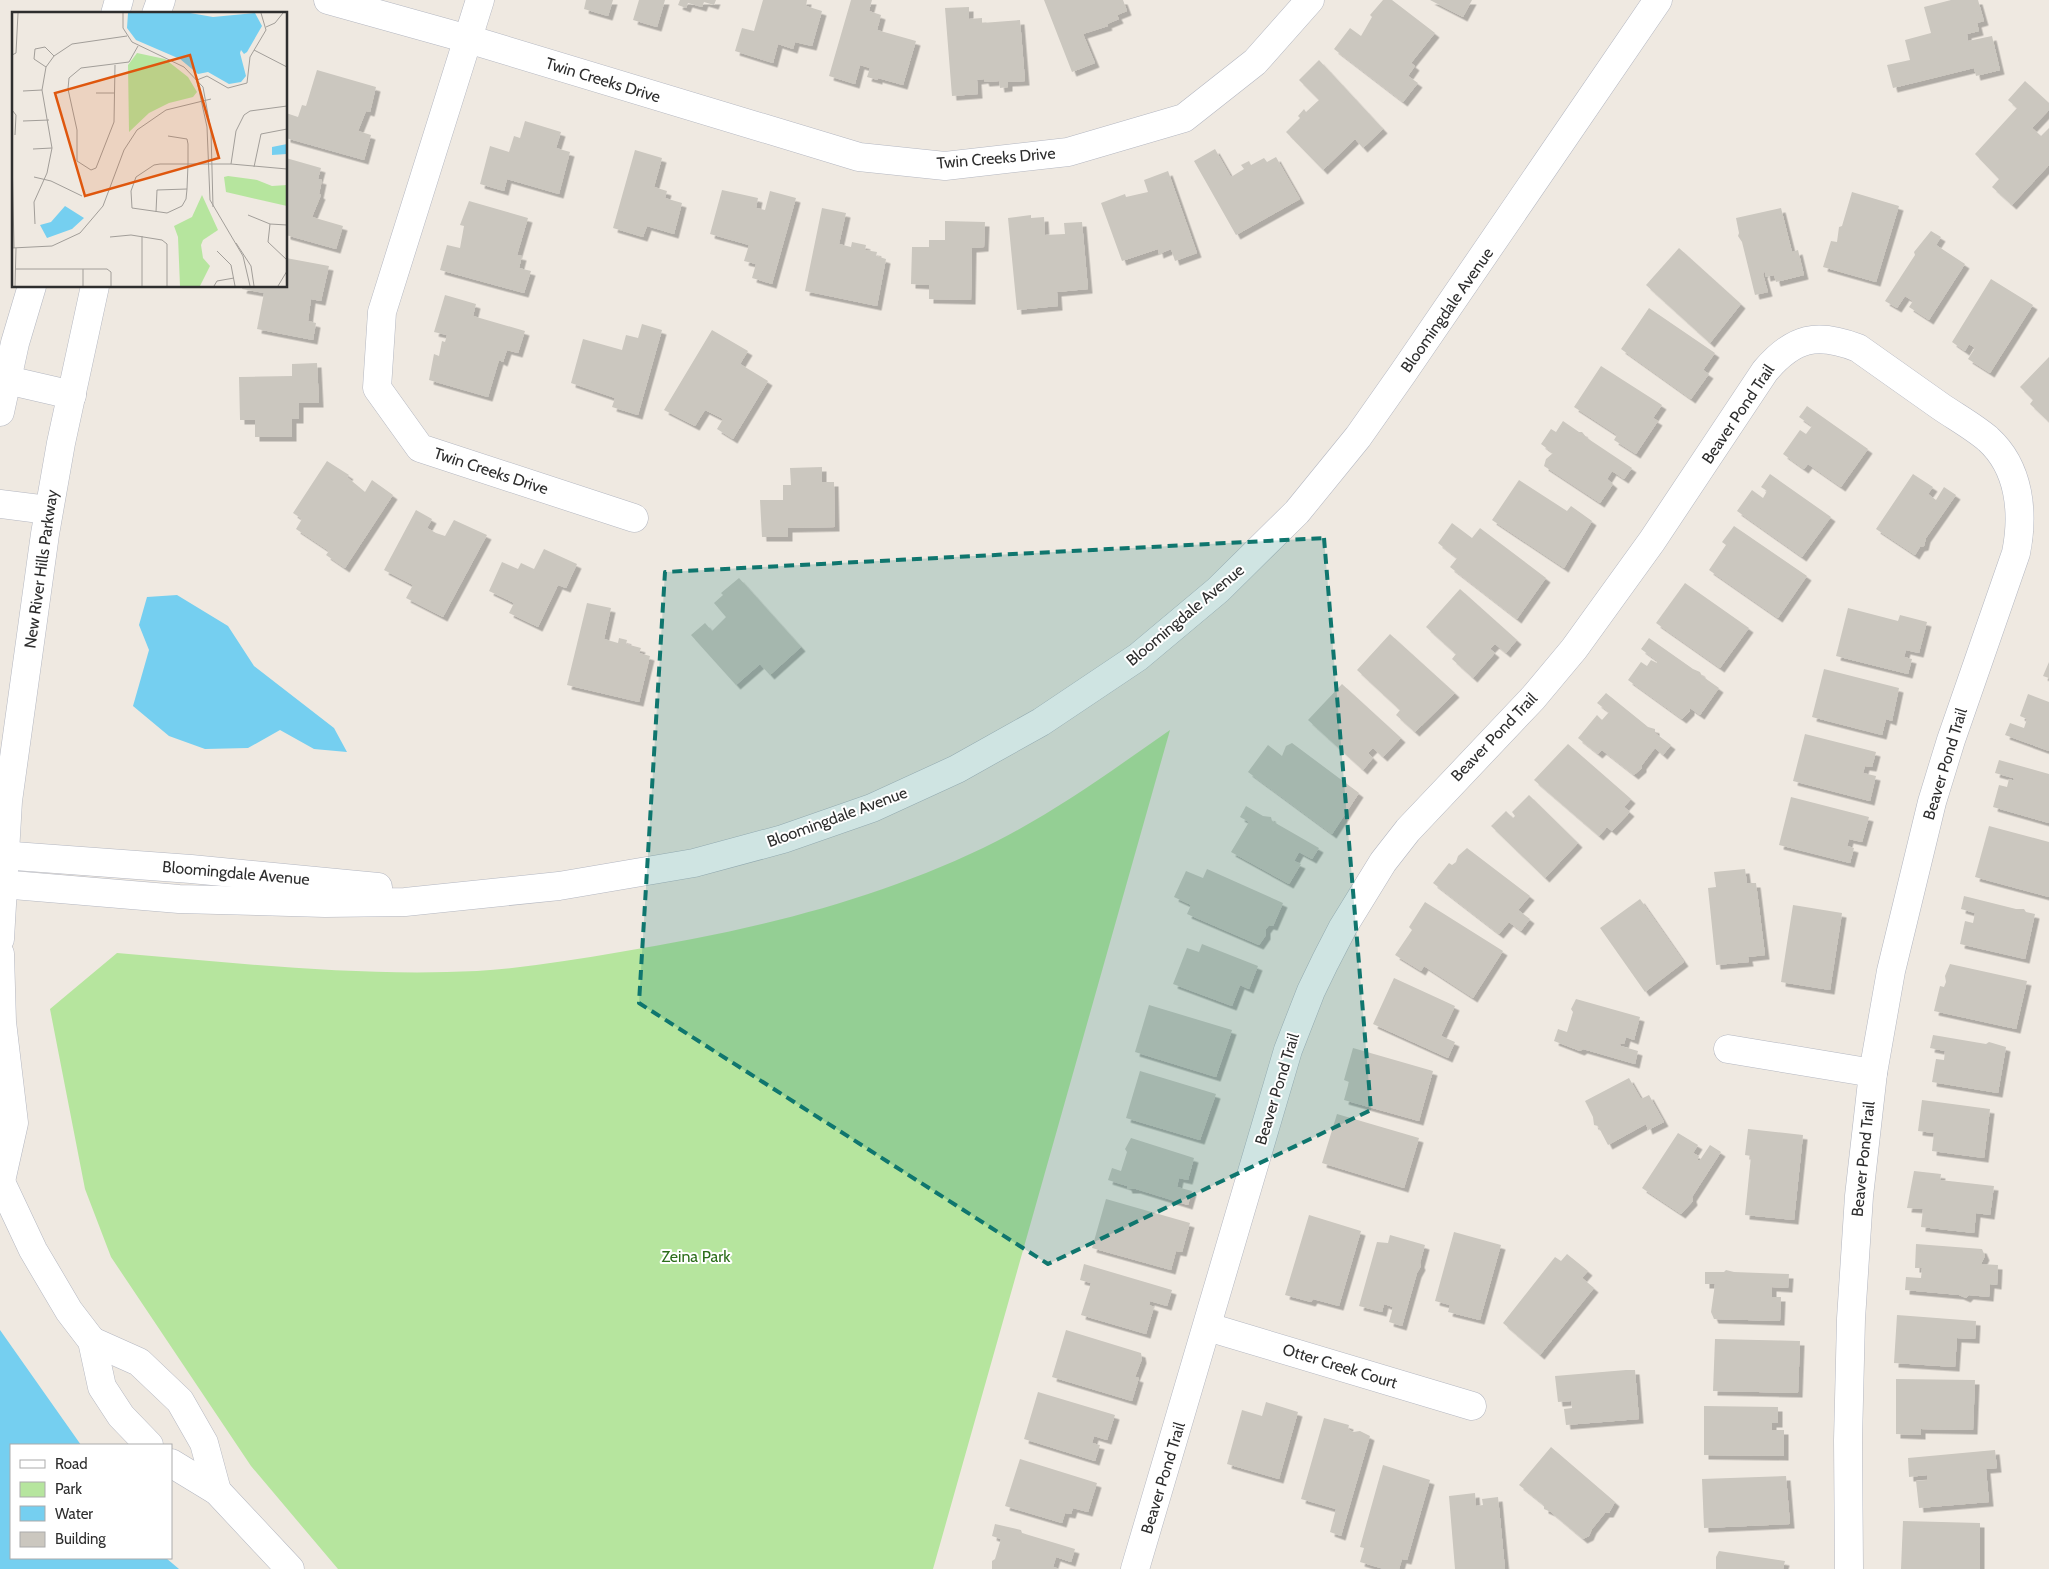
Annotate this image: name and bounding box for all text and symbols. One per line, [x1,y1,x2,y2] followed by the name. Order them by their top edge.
[12,12,288,288] inset map
[543,53,663,107] street label: Twin Creeks Drive
[936,143,1056,173] street label: Twin Creeks Drive
[1397,244,1497,376] street label: Bloomingdale Avenue
[1698,361,1778,467] street label: Beaver Pond Trail
[431,444,551,498] street label: Twin Creeks Drive
[20,488,62,650] street label: New River Hills Parkway
[1122,560,1248,670] street label: Bloomingdale Avenue
[1447,689,1541,785] street label: Beaver Pond Trail
[1919,706,1971,822] street label: Beaver Pond Trail
[764,783,910,851] street label: Bloomingdale Avenue
[162,857,310,889] street label: Bloomingdale Avenue
[1251,1031,1303,1147] street label: Beaver Pond Trail
[1848,1100,1879,1218] street label: Beaver Pond Trail
[662,1247,731,1266] park label: Zeina Park
[1280,1340,1400,1393] street label: Otter Creek Court
[1137,1420,1189,1536] street label: Beaver Pond Trail
[10,1444,172,1559] legend
[55,1455,88,1473] text: Road
[55,1480,82,1498] text: Park
[55,1505,93,1523] text: Water
[55,1530,106,1548] text: Building

